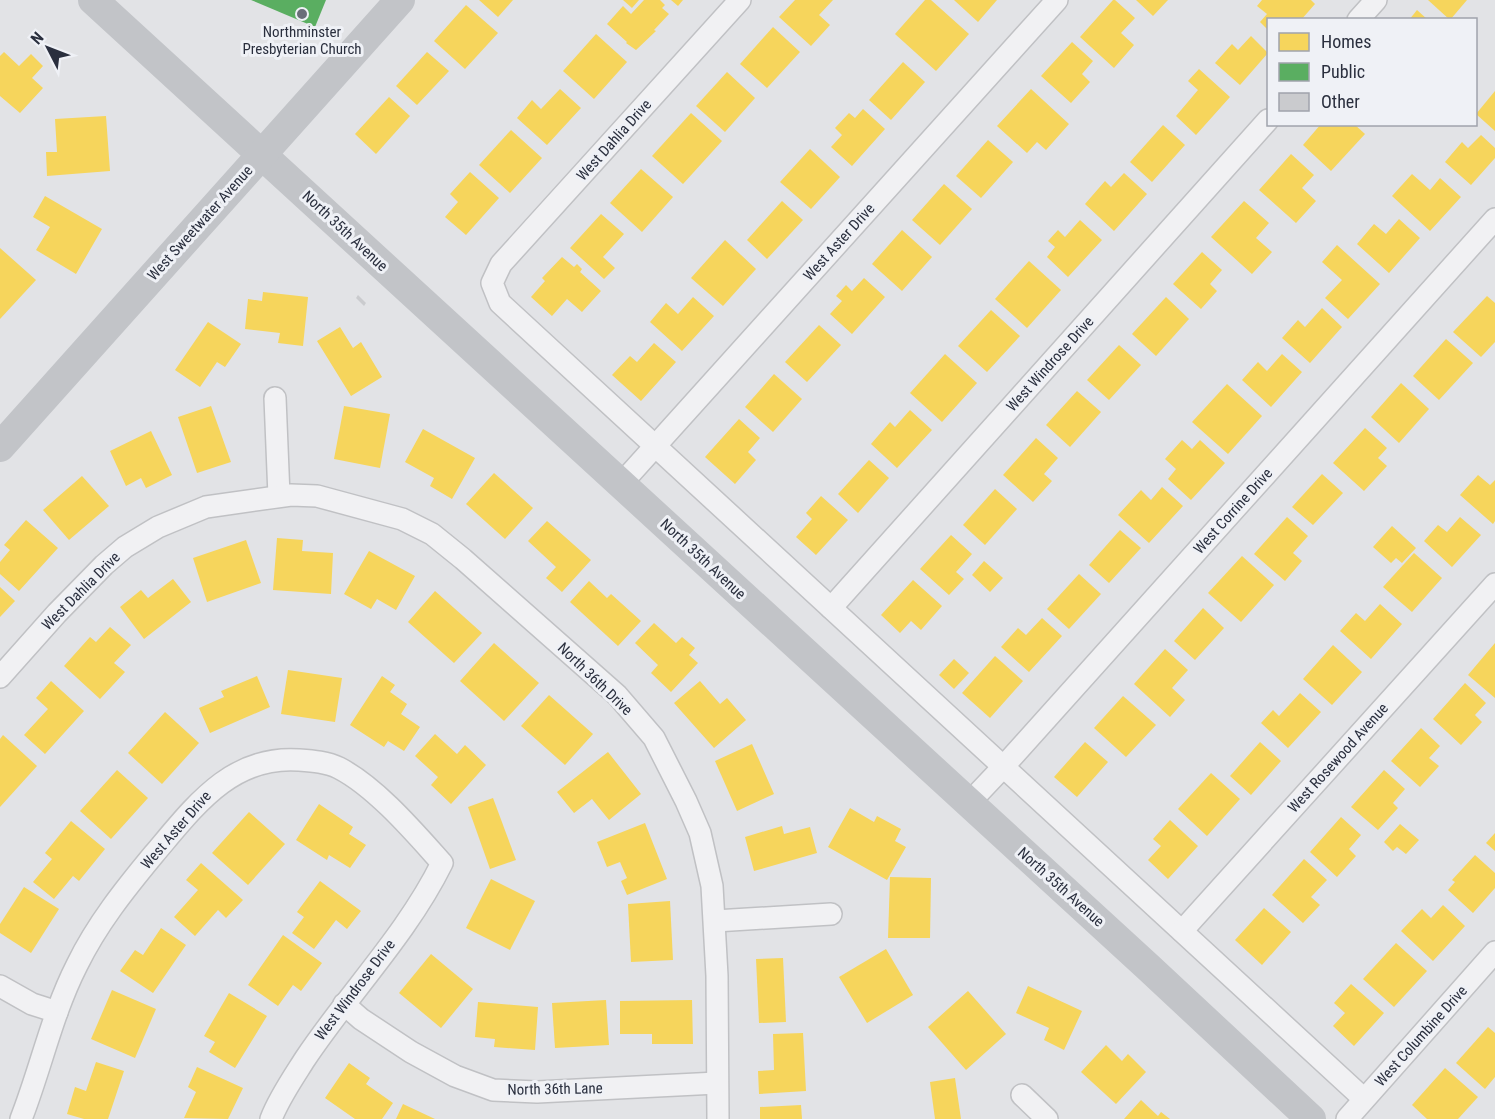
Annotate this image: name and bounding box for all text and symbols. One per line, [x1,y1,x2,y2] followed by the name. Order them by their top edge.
[295,7,309,21] marker: Northminster Presbyterian Church
[18,18,78,78] north arrow
[1267,18,1477,126] legend
[242,23,362,58] place label: Northminster Presbyterian Church
[27,28,48,48] text: N
[1321,31,1371,52] text: Homes
[1321,61,1365,82] text: Public
[1321,91,1360,112] text: Other
[573,96,655,184] street label: West Dahlia Drive
[144,162,256,284] street label: West Sweetwater Avenue
[299,187,391,275] street label: North 35th Avenue
[800,200,878,284] street label: West Aster Drive
[1003,313,1097,415] street label: West Windrose Drive
[1190,464,1276,558] street label: West Corrine Drive
[657,515,749,603] street label: North 35th Avenue
[38,548,124,634] street label: West Dahlia Drive
[554,639,636,719] street label: North 36th Drive
[1284,700,1392,816] street label: West Rosewood Avenue
[137,787,215,873] street label: West Aster Drive
[1014,844,1108,930] street label: North 35th Avenue
[311,936,399,1044] street label: West Windrose Drive
[1371,982,1471,1090] street label: West Columbine Drive
[507,1079,603,1099] street label: North 36th Lane

